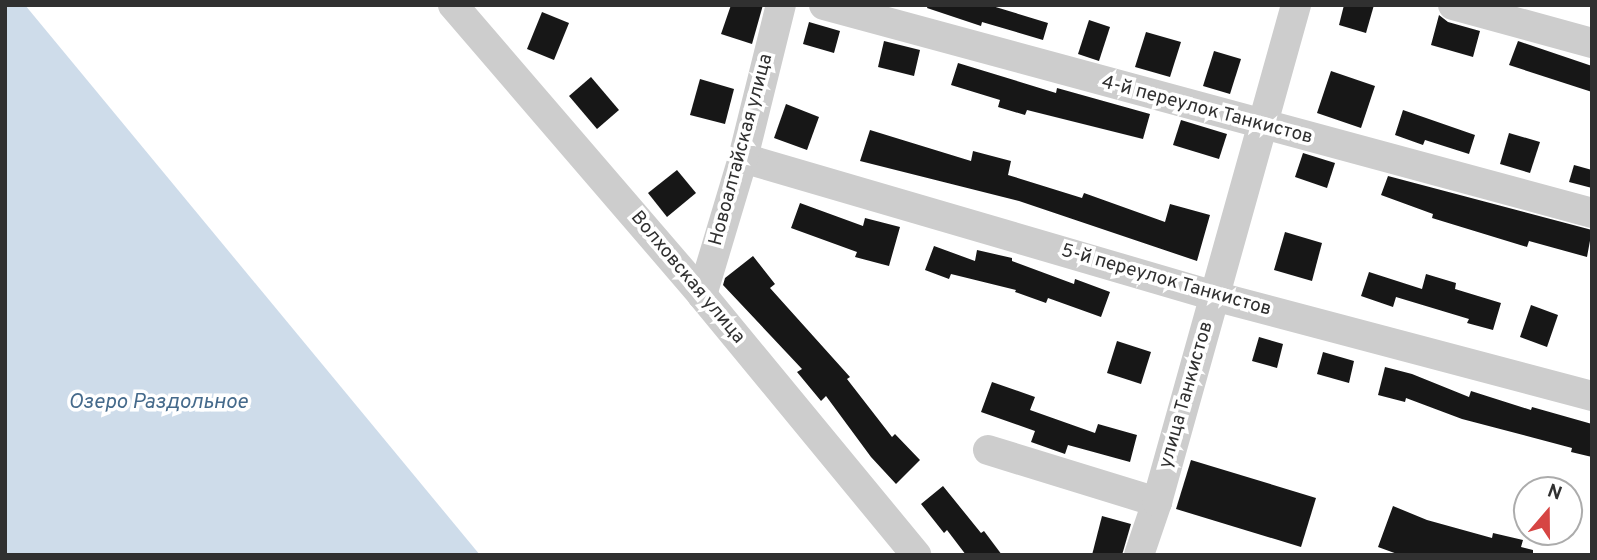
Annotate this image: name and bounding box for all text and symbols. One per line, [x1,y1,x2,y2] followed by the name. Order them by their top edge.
[705,52,779,248] street label: Новоалтайская улица
[1099,72,1315,150] street label: 4-й переулок Танкистов
[625,207,749,349] street label: Волховская улица
[1058,240,1274,322] street label: 5-й переулок Танкистов
[1155,319,1219,471] street label: улица Танкистов
[68,390,248,416] water label: Озеро Раздольное
[1513,476,1583,546] north arrow
[1544,480,1565,507] text: N

